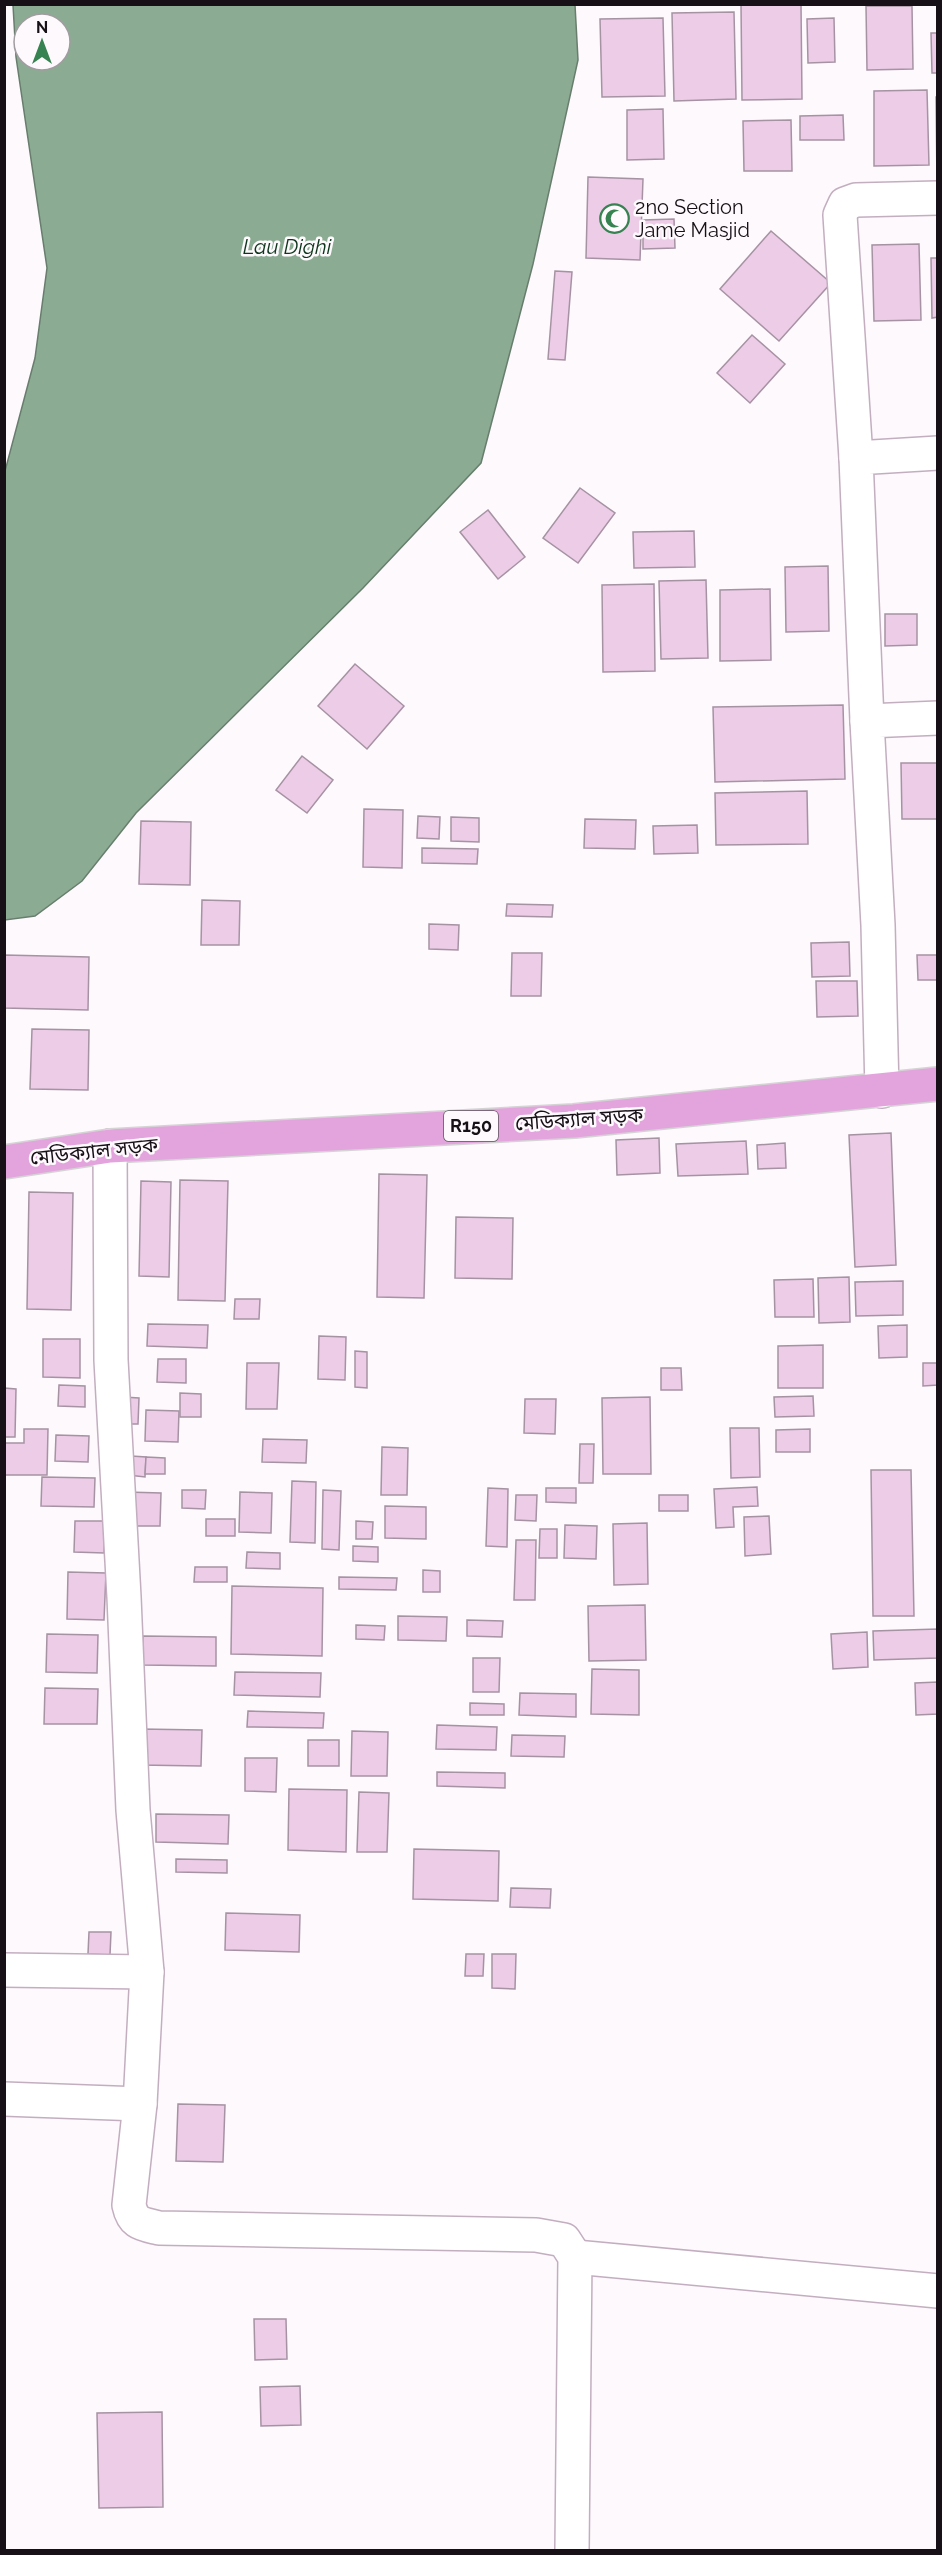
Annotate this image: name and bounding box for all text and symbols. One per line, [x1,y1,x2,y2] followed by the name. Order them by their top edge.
[12,12,72,72] north arrow
[36,18,48,37] text: N
[635,195,750,242] place label: 2no Section Jame Masjid
[598,202,630,234] mosque icon: 2no Section Jame Masjid
[243,234,332,259] water label: Lau Dighi
[514,1102,645,1135] street label: মেডিক্যাল সড়ক
[444,1111,498,1141] road number: R150
[29,1132,160,1170] street label: মেডিক্যাল সড়ক

